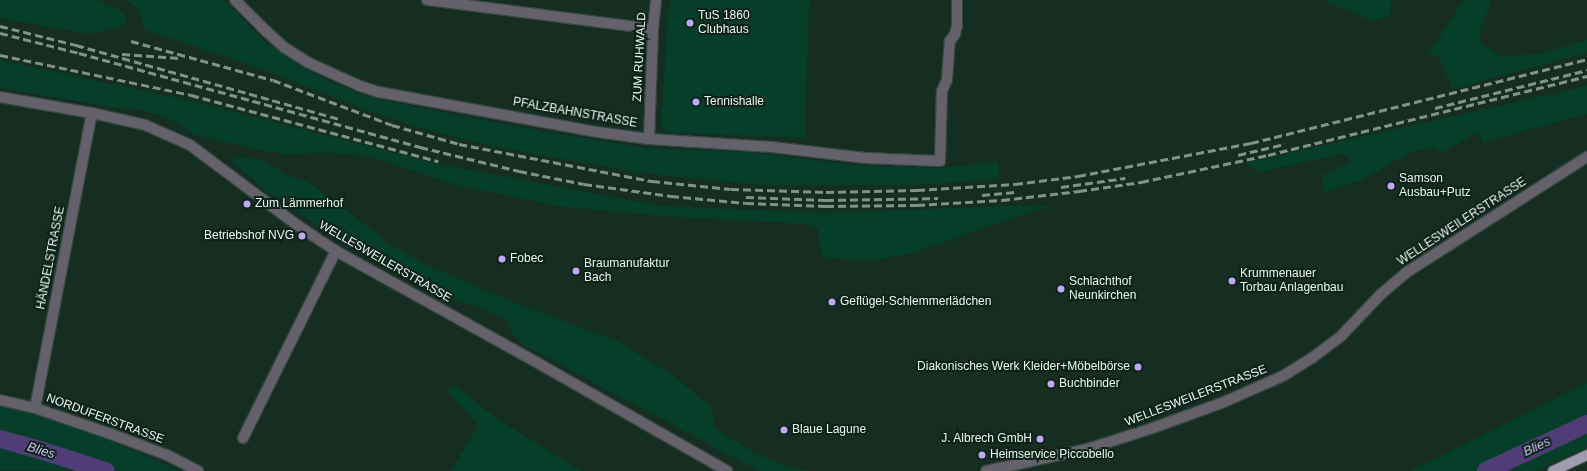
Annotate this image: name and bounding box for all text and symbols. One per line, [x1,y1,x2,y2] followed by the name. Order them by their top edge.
[698,9,750,37] place label: TuS 1860 Clubhaus
[630,12,650,102] street label: ZUM RUHWALD
[685,18,695,28] marker: TuS 1860 Clubhaus
[512,95,638,131] street label: PFALZBAHNSTRASSE
[704,95,764,109] place label: Tennishalle
[691,97,701,107] marker: Tennishalle
[1399,172,1471,200] place label: Samson Ausbau+Putz
[1395,175,1529,269] street label: WELLESWEILERSTRASSE
[1386,181,1396,191] marker: Samson Ausbau+Putz
[255,197,343,211] place label: Zum Lämmerhof
[242,199,252,209] marker: Zum Lämmerhof
[34,205,68,311] street label: HÄNDELSTRASSE
[316,218,454,306] street label: WELLESWEILERSTRASSE
[204,229,294,243] place label: Betriebshof NVG
[297,231,307,241] marker: Betriebshof NVG
[510,252,543,266] place label: Fobec
[497,254,507,264] marker: Fobec
[584,257,669,285] place label: Braumanufaktur Bach
[571,266,581,276] marker: Braumanufaktur Bach
[1240,267,1344,295] place label: Krummenauer Torbau Anlagenbau
[1069,275,1136,303] place label: Schlachthof Neunkirchen
[1227,276,1237,286] marker: Krummenauer Torbau Anlagenbau
[1056,284,1066,294] marker: Schlachthof Neunkirchen
[840,295,991,309] place label: Geflügel-Schlemmerlädchen
[827,297,837,307] marker: Geflügel-Schlemmerlädchen
[917,360,1130,374] place label: Diakonisches Werk Kleider+Möbelbörse
[1123,362,1269,430] street label: WELLESWEILERSTRASSE
[1133,362,1143,372] marker: Diakonisches Werk Kleider+Möbelbörse
[1059,377,1120,391] place label: Buchbinder
[1046,379,1056,389] marker: Buchbinder
[44,391,166,447] street label: NORDUFERSTRASSE
[792,423,866,437] place label: Blaue Lagune
[779,425,789,435] marker: Blaue Lagune
[941,432,1032,446] place label: J. Albrech GmbH
[1035,434,1045,444] marker: J. Albrech GmbH
[1521,434,1553,460] water label: Blies
[25,439,57,463] water label: Blies
[990,448,1114,462] place label: Heimservice Piccobello
[977,450,987,460] marker: Heimservice Piccobello

